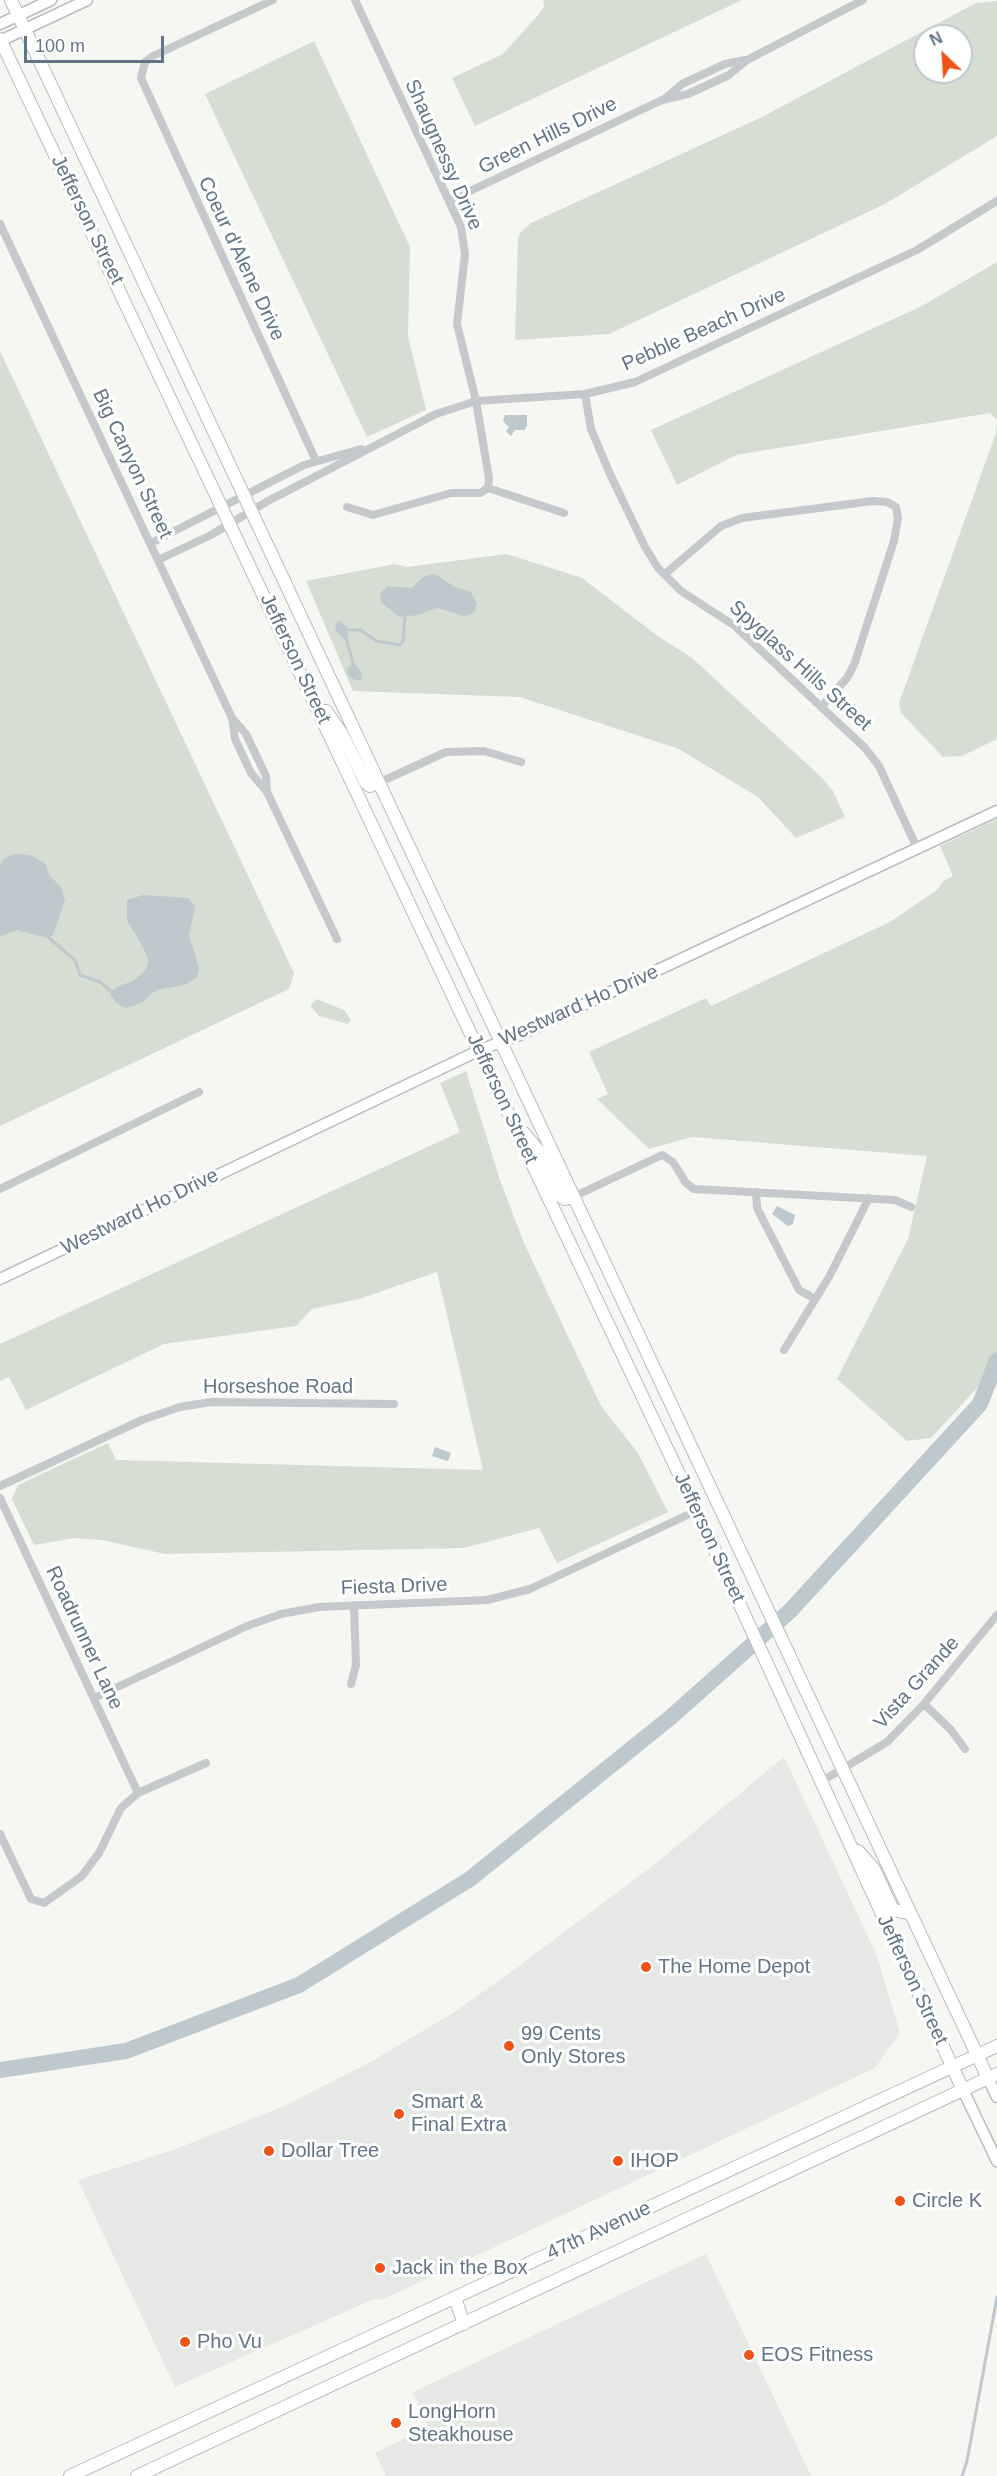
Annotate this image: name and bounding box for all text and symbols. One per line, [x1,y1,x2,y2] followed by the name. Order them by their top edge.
[27,24,166,62] scale bar
[913,24,973,84] north arrow
[927,29,945,49] text: N
[35,36,85,56] text: 100 m
[399,76,487,234] street label: Shaugnessy Drive
[475,92,621,180] street label: Green Hills Drive
[45,151,129,289] street label: Jefferson Street
[192,173,290,345] street label: Coeur d'Alene Drive
[618,283,790,377] street label: Pebble Beach Drive
[87,385,177,543] street label: Big Canyon Street
[254,590,336,728] street label: Jefferson Street
[724,596,876,736] street label: Spyglass Hills Street
[496,960,662,1052] street label: Westward Ho Drive
[461,1030,543,1168] street label: Jefferson Street
[57,1164,223,1260] street label: Westward Ho Drive
[203,1375,353,1399] street label: Horseshoe Road
[668,1469,750,1607] street label: Jefferson Street
[40,1562,128,1714] street label: Roadrunner Lane
[340,1573,448,1601] street label: Fiesta Drive
[869,1632,965,1734] street label: Vista Grande
[871,1911,953,2049] street label: Jefferson Street
[658,1955,810,1979] place label: The Home Depot
[639,1960,653,1974] marker: The Home Depot
[521,2022,625,2069] place label: 99 Cents Only Stores
[502,2039,516,2053] marker: 99 Cents Only Stores
[411,2090,507,2137] place label: Smart & Final Extra
[392,2107,406,2121] marker: Smart & Final Extra
[281,2139,379,2163] place label: Dollar Tree
[262,2144,276,2158] marker: Dollar Tree
[630,2149,679,2173] place label: IHOP
[611,2154,625,2168] marker: IHOP
[912,2189,982,2213] place label: Circle K
[893,2194,907,2208] marker: Circle K
[543,2196,655,2266] street label: 47th Avenue
[392,2256,528,2280] place label: Jack in the Box
[373,2261,387,2275] marker: Jack in the Box
[197,2330,262,2354] place label: Pho Vu
[178,2335,192,2349] marker: Pho Vu
[761,2343,873,2367] place label: EOS Fitness
[742,2348,756,2362] marker: EOS Fitness
[408,2400,514,2447] place label: LongHorn Steakhouse
[389,2416,403,2430] marker: LongHorn Steakhouse

